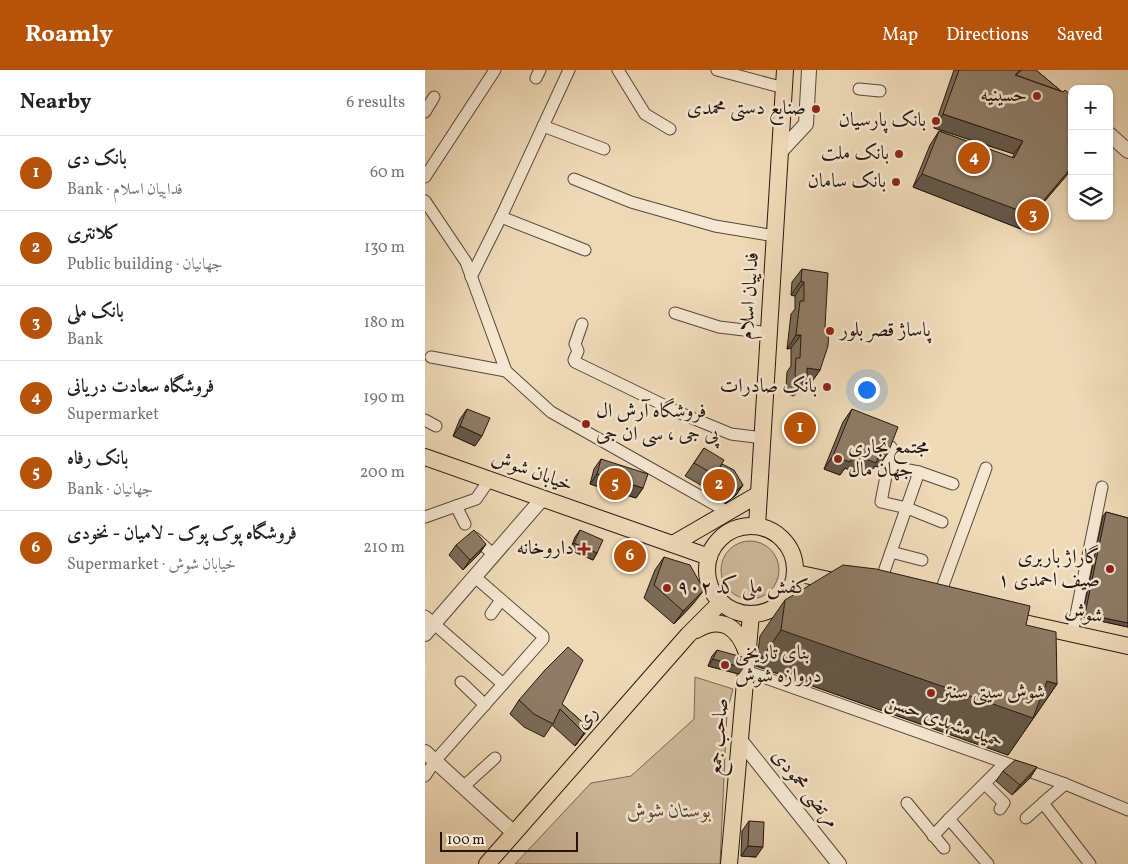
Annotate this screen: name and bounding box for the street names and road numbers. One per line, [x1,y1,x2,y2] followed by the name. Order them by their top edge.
[733,251,769,341] street label: فداییان اسلام
[488,444,576,500] street label: خیابان شوش
[1062,596,1106,632] street label: شوش
[881,688,1007,756] street label: حمید مشهدی حسن
[702,697,738,777] street label: صاحب جمع
[569,700,605,736] street label: ری
[764,743,846,835] street label: مرتضی محمودی

